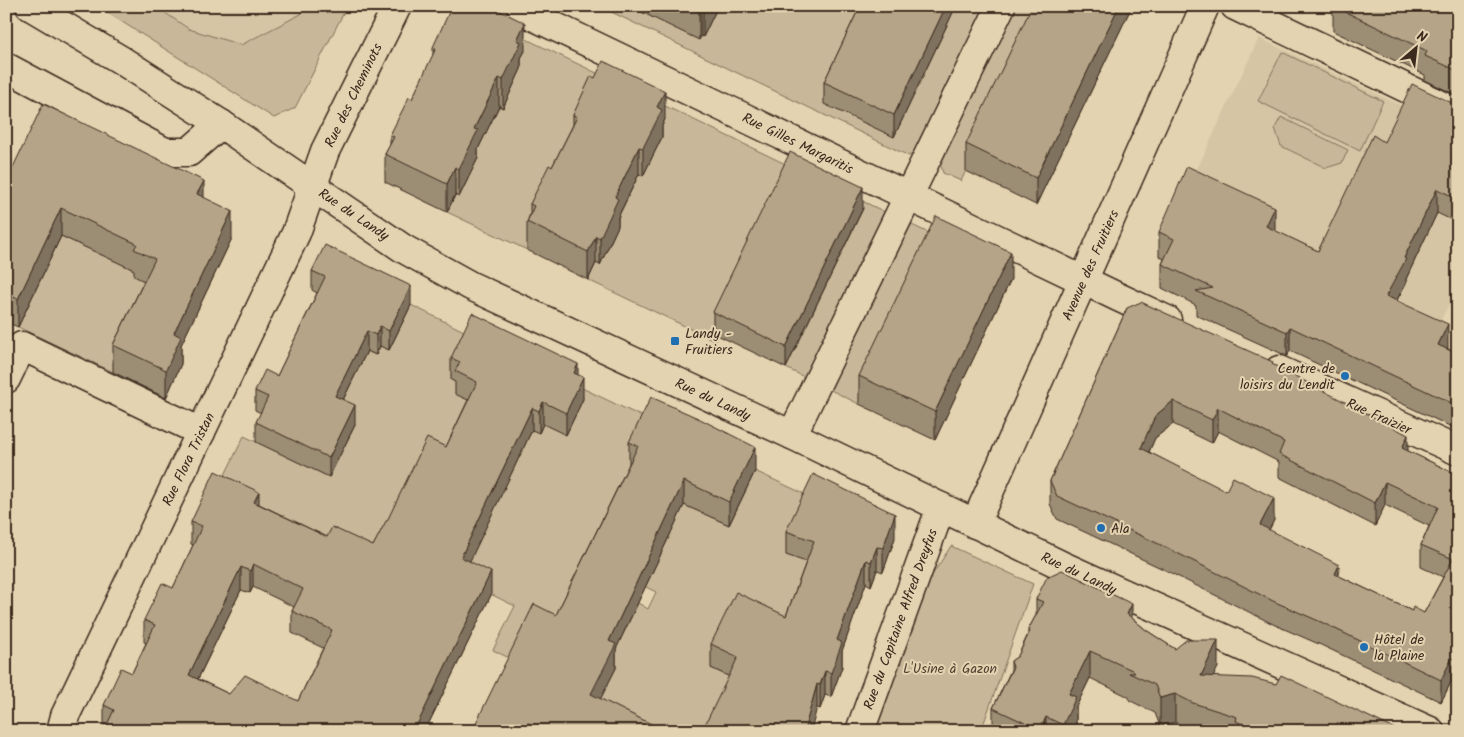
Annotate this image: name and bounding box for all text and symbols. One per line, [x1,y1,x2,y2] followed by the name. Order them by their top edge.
[1392,22,1442,72] north arrow
[1413,26,1431,49] text: N
[319,40,389,151] street label: Rue des Cheminots
[738,107,857,180] street label: Rue Gilles Margaritis
[314,183,394,247] street label: Rue du Landy
[1057,206,1125,324] street label: Avenue des Fruitiers
[685,323,733,361] place label: Landy - Fruitiers
[669,335,681,347] marker: Landy - Fruitiers
[1240,358,1336,396] place label: Centre de loisirs du Lendit
[1339,370,1351,382] marker: Centre de loisirs du Lendit
[671,373,754,427] street label: Rue du Landy
[1343,393,1416,442] street label: Rue Fraizier
[157,409,221,510] street label: Rue Flora Tristan
[1111,518,1130,540] place label: Ala
[1095,522,1107,534] marker: Ala
[858,526,944,713] street label: Rue du Capitaine Alfred Dreyfus
[1037,547,1120,601] street label: Rue du Landy
[1374,629,1425,667] place label: Hôtel de la Plaine
[1358,641,1370,653] marker: Hôtel de la Plaine
[903,658,997,680] park label: L'Usine à Gazon

